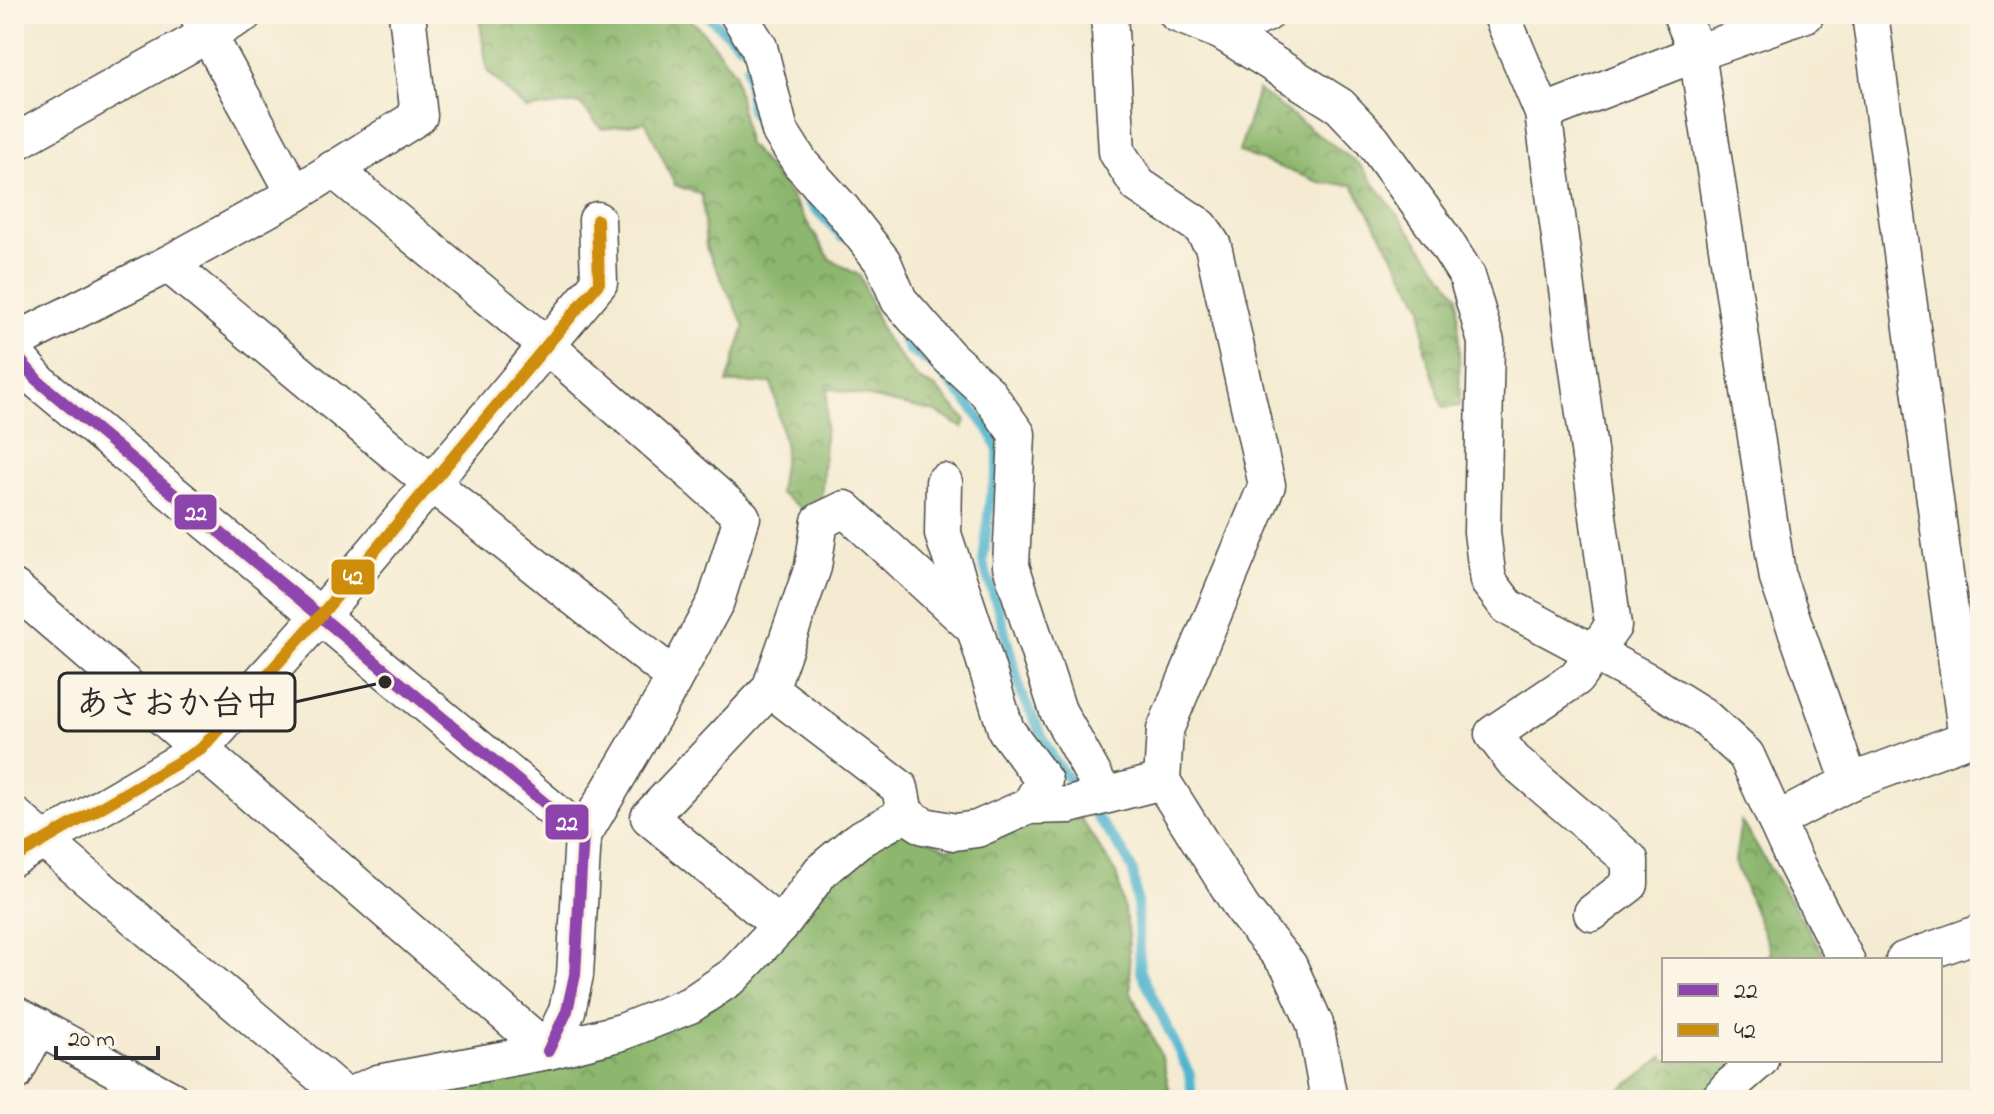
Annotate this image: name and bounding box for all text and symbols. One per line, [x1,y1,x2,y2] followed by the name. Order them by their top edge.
[173,493,218,531] line badge: 22
[184,499,207,531] text: 22
[330,558,376,596] line badge: 42
[343,563,363,595] text: 42
[59,673,295,731] callout: あさおか台中
[76,681,278,731] text: あさおか台中
[544,803,590,841] line badge: 22
[555,809,578,841] text: 22
[1662,958,1942,1062] legend
[1734,975,1758,1010] text: 22
[56,1010,158,1060] scale bar
[1734,1015,1756,1050] text: 42
[68,1023,115,1058] text: 20 m

